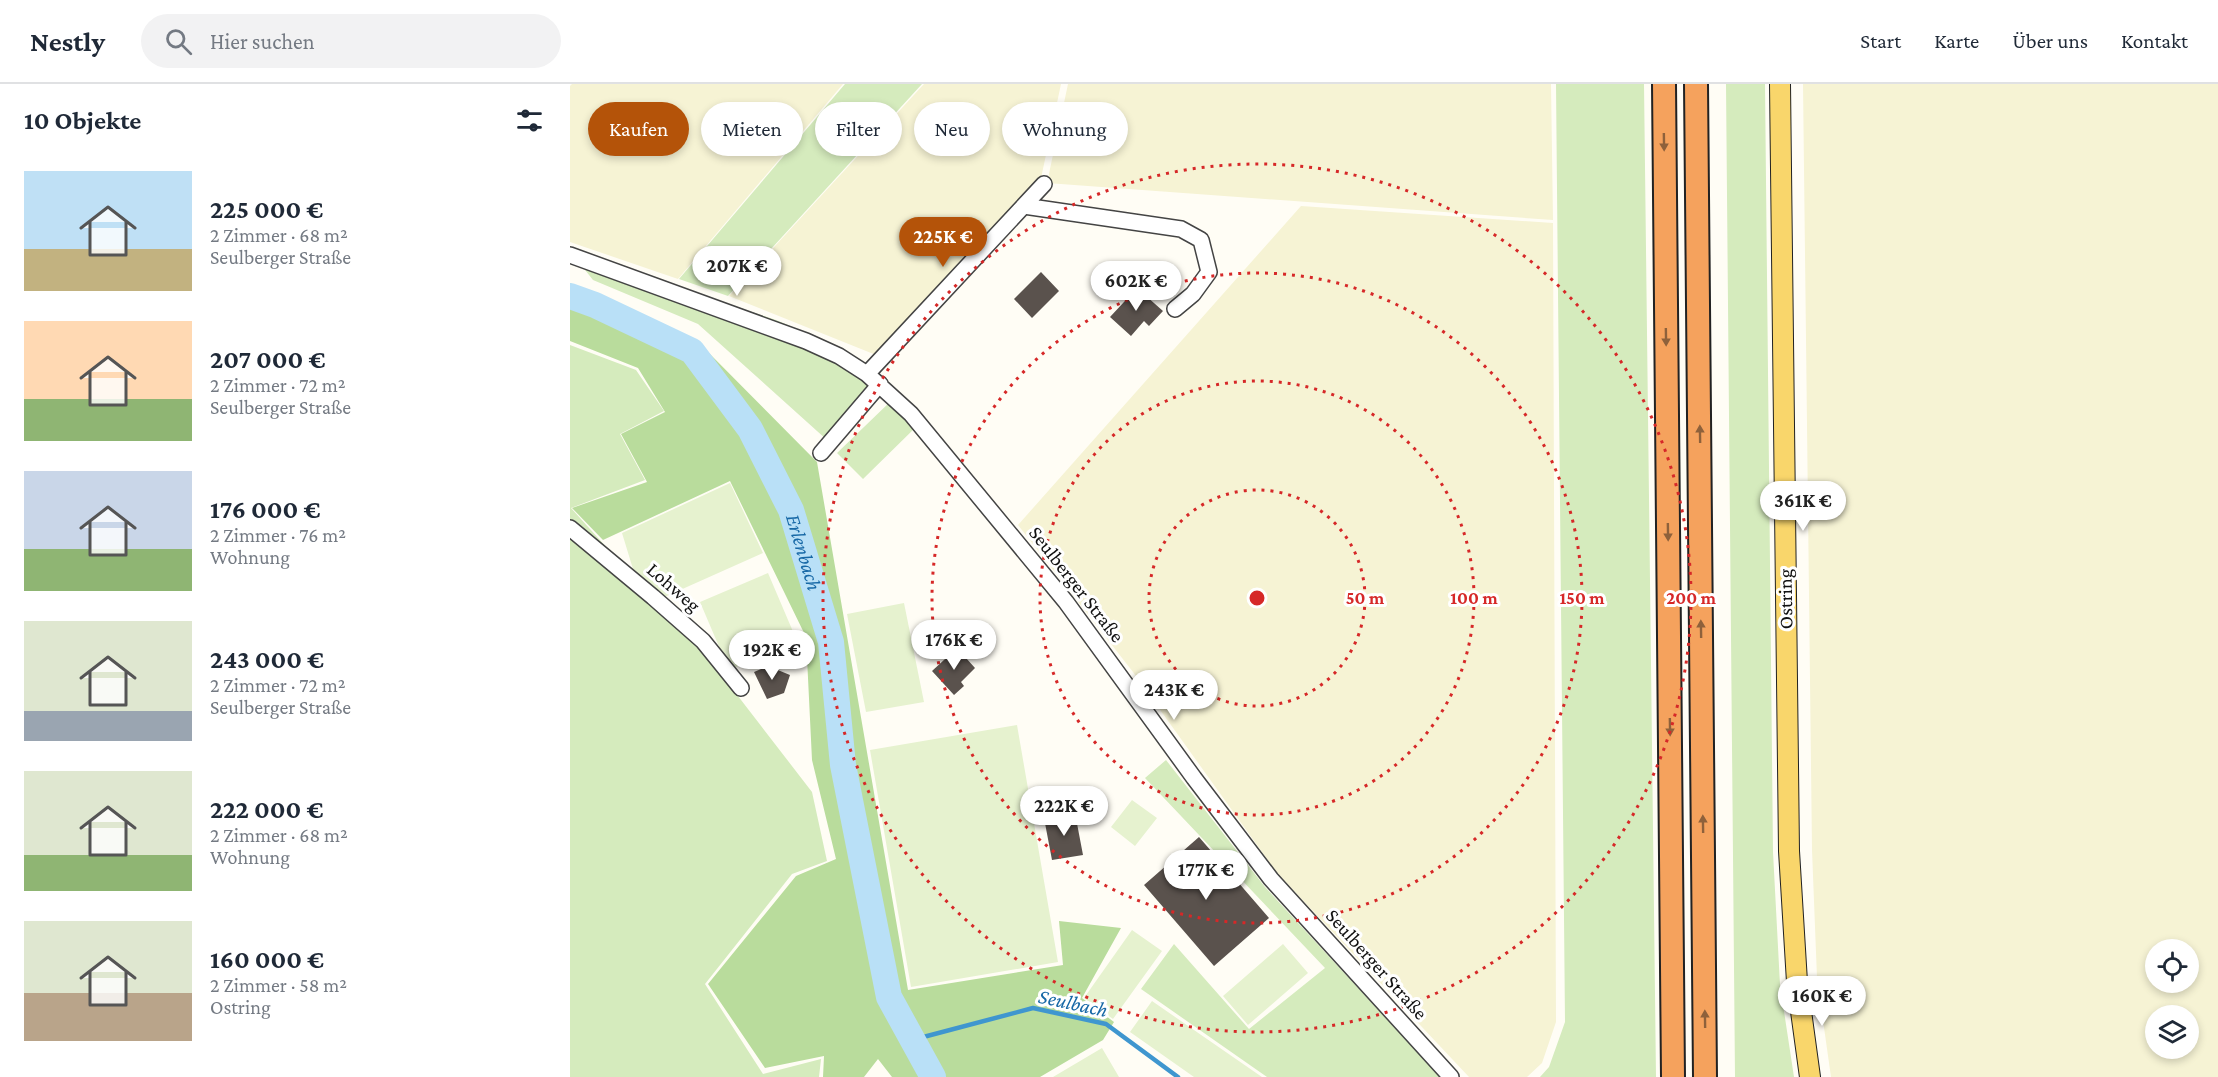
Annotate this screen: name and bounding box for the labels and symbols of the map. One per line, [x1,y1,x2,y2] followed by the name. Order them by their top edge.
[1659,133,1669,152] one-way arrow
[894,217,992,268] pin: 225K €
[688,246,786,297] pin: 207K €
[1087,261,1185,312] pin: 602K €
[1661,328,1671,347] one-way arrow
[1695,424,1705,443] one-way arrow
[1754,481,1852,532] pin: 361K €
[781,511,827,593] water label: Erlenbach
[1024,522,1129,647] street label: Seulberger Straße
[1663,523,1673,542] one-way arrow
[642,558,705,617] street label: Lohweg
[1773,568,1798,629] street label: Ostring
[1247,588,1267,608] centre of rings
[1346,588,1385,608] text: 50 m
[1450,588,1498,608] text: 100 m
[1559,588,1605,608] text: 150 m
[1666,588,1717,608] text: 200 m
[1696,619,1706,638] one-way arrow
[905,620,1003,671] pin: 176K €
[723,630,821,681] pin: 192K €
[1125,670,1223,721] pin: 243K €
[1665,718,1675,737] one-way arrow
[1015,786,1113,837] pin: 222K €
[1698,814,1708,833] one-way arrow
[1157,850,1255,901] pin: 177K €
[1321,904,1432,1025] street label: Seulberger Straße
[1773,976,1871,1027] pin: 160K €
[1036,984,1110,1022] water label: Seulbach
[1700,1009,1710,1028] one-way arrow

